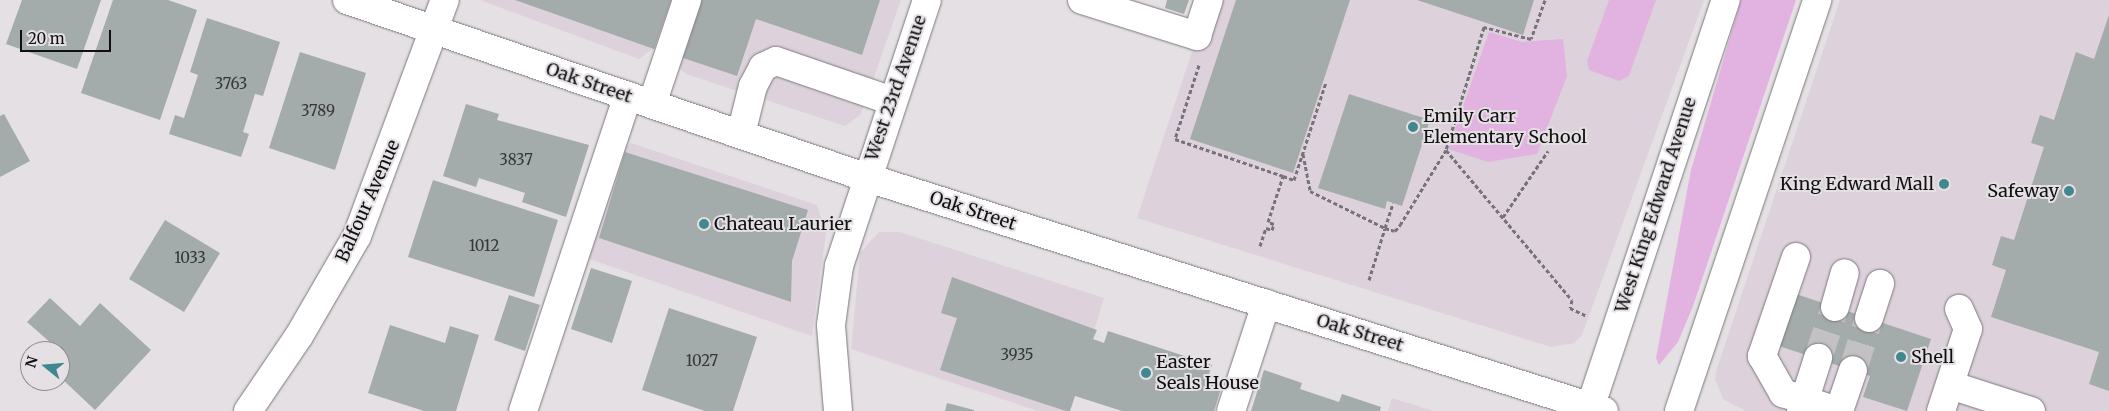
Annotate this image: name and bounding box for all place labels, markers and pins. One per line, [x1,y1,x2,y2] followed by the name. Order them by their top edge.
[1423,106,1587,148] place label: Emily Carr Elementary School
[1407,121,1419,133] marker: Emily Carr Elementary School
[1780,173,1934,195] place label: King Edward Mall
[1938,178,1950,190] marker: King Edward Mall
[1987,180,2059,202] place label: Safeway
[2063,185,2075,197] marker: Safeway
[714,213,852,235] place label: Chateau Laurier
[698,218,710,230] marker: Chateau Laurier
[1911,346,1954,368] place label: Shell
[1895,351,1907,363] marker: Shell
[1156,352,1259,394] place label: Easter Seals House
[1140,367,1152,379] marker: Easter Seals House

